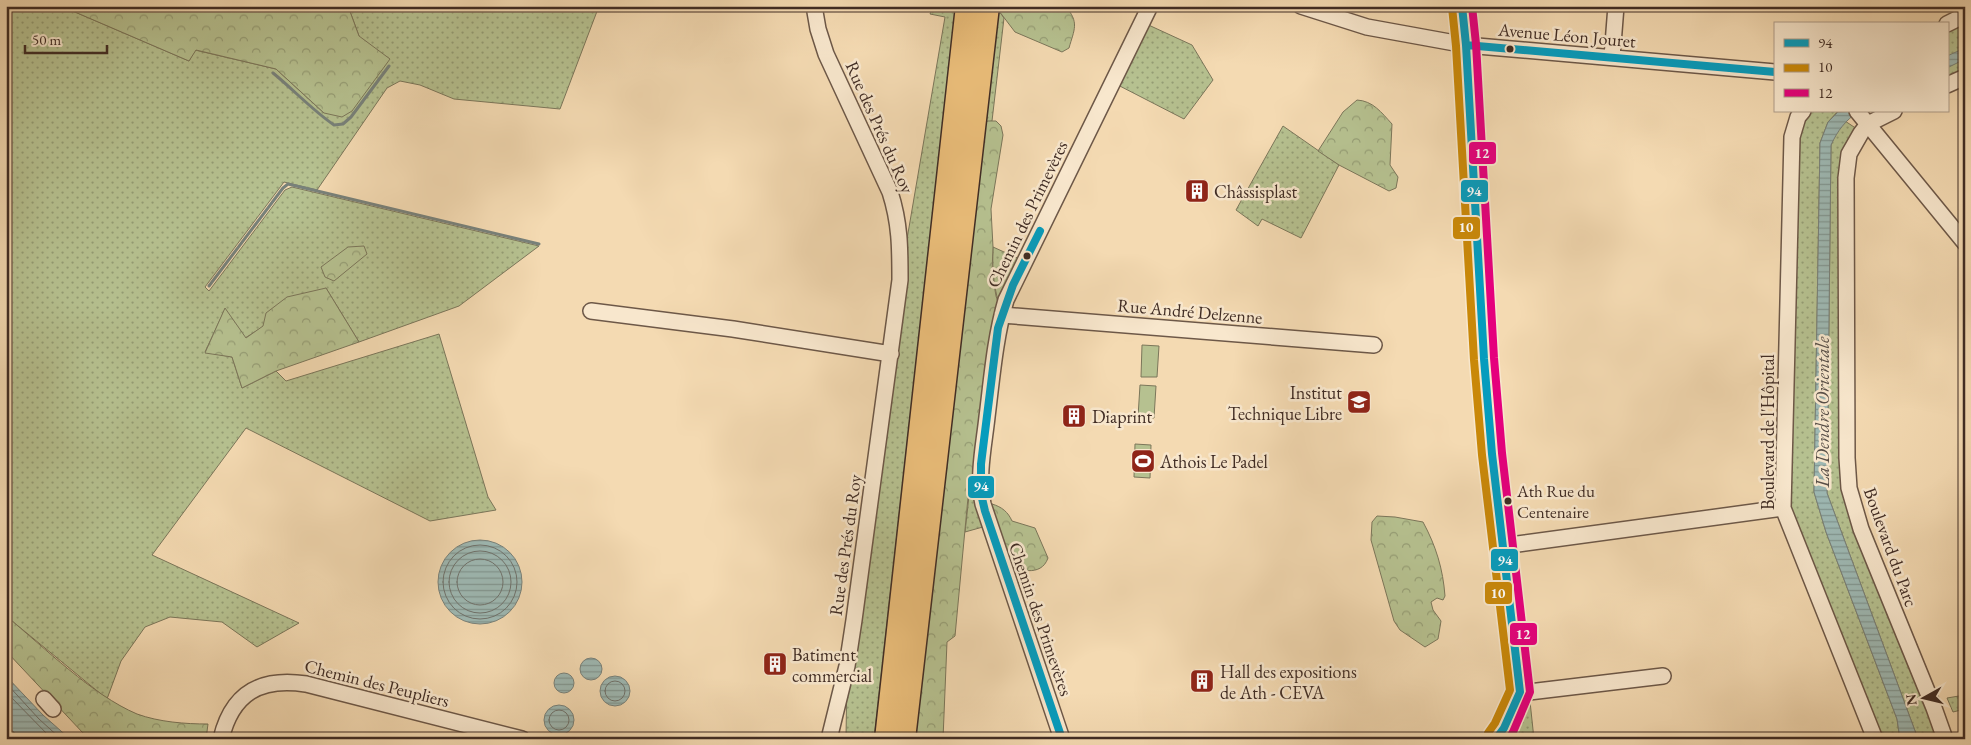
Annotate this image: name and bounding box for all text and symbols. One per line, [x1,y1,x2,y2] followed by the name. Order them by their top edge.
[1496,17,1637,52] street label: Avenue Léon Jouret
[25,22,108,54] scale bar
[1774,22,1948,112] legend
[32,30,61,49] text: 50 m
[1818,33,1833,52] text: 94
[1505,44,1515,54] unlabelled marker
[841,57,919,197] street label: Rue des Prés du Roy
[1818,57,1832,76] text: 10
[1818,83,1833,102] text: 12
[981,137,1073,291] street label: Chemin des Primevères
[1468,141,1497,165] line badge: 12
[1475,144,1490,162] text: 12
[1184,178,1210,204] building icon: Châssisplast
[1460,179,1489,203] line badge: 94
[1214,180,1297,203] place label: Châssisplast
[1467,182,1482,200] text: 94
[1452,216,1481,240] line badge: 10
[1459,218,1474,236] text: 10
[1022,251,1032,261] unlabelled marker
[1117,293,1263,329] street label: Rue André Delzenne
[1810,336,1835,488] water label: La Dendre Orientale
[1756,354,1779,510] street label: Boulevard de l'Hôpital
[1228,381,1342,425] place label: Institut Technique Libre
[1346,389,1372,415] school or university icon: Institut Technique Libre
[1061,403,1087,429] building icon: Diaprint
[1092,405,1152,428] place label: Diaprint
[1130,448,1156,474] sports icon: Athois Le Padel
[1159,450,1268,473] place label: Athois Le Padel
[824,473,866,617] street label: Rue des Prés du Roy
[967,475,995,499] line badge: 94
[974,477,989,495] text: 94
[1516,480,1595,523] place label: Ath Rue du Centenaire
[1859,484,1923,610] street label: Boulevard du Parc
[1503,496,1513,506] marker: Ath Rue du Centenaire
[1004,539,1078,699] street label: Chemin des Primevères
[1490,548,1519,572] line badge: 94
[1498,551,1513,569] text: 94
[1484,581,1513,605] line badge: 10
[1491,584,1506,602] text: 10
[1509,622,1538,646] line badge: 12
[1516,625,1531,643] text: 12
[792,643,872,687] place label: Batiment commercial
[762,651,788,677] building icon: Batiment commercial
[302,654,452,712] street label: Chemin des Peupliers
[1220,660,1357,704] place label: Hall des expositions de Ath - CEVA
[1189,668,1215,694] building icon: Hall des expositions de Ath - CEVA
[1898,672,1948,722] north arrow
[1901,692,1921,707] text: N

